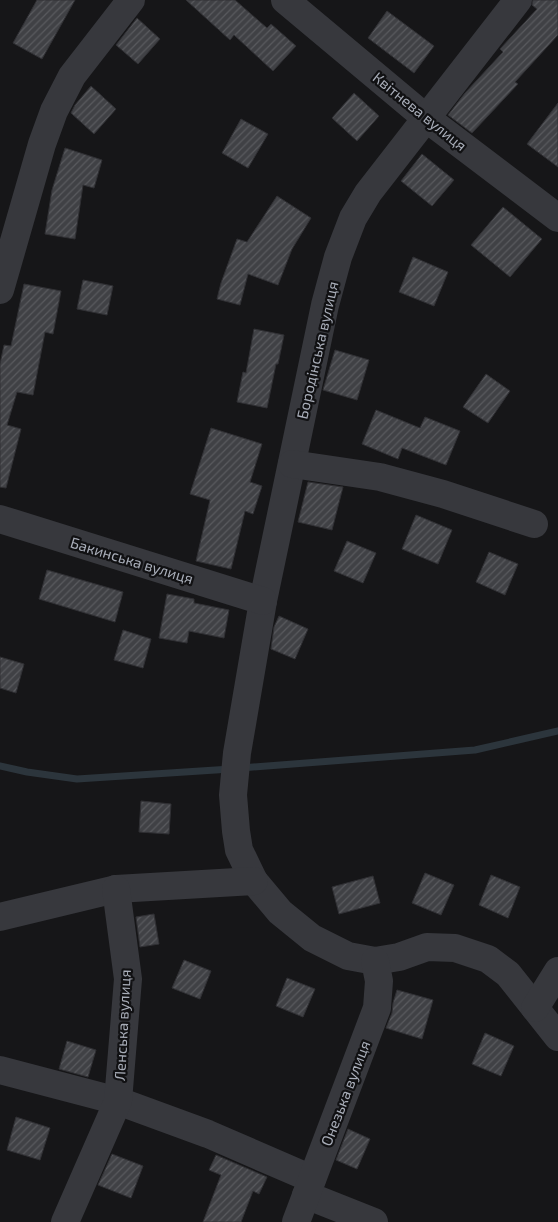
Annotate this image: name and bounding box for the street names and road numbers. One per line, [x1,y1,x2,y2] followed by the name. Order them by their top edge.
[369,68,470,155] street label: Квітнева вулиця
[292,279,343,421] street label: Бородінська вулиця
[68,533,196,588] street label: Бакинська вулиця
[110,969,135,1081] street label: Ленська вулиця
[317,1038,374,1149] street label: Онезька вулиця

